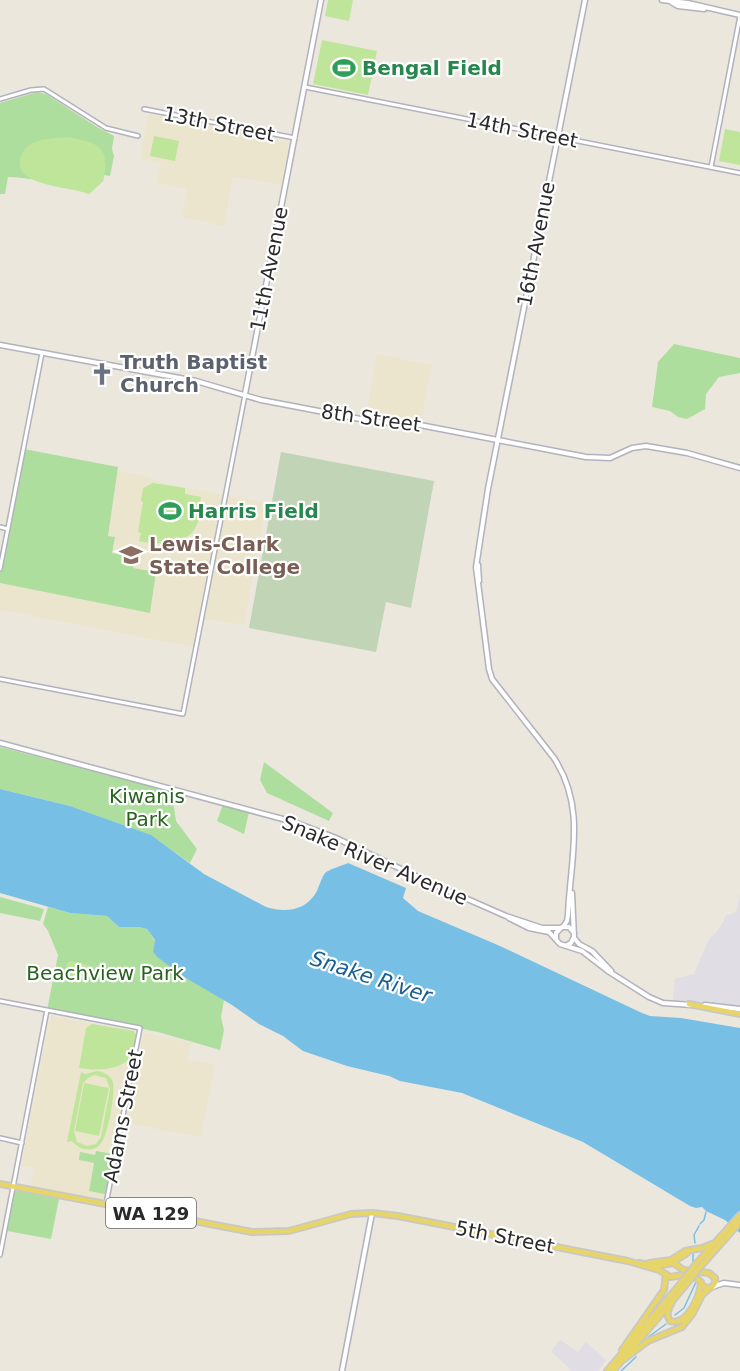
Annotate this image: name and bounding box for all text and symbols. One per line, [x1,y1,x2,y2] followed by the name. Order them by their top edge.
[331,55,357,81] sports icon: Bengal Field
[362,56,502,80] place label: Bengal Field
[161,101,277,147] street label: 13th Street
[464,107,580,153] street label: 14th Street
[512,180,560,308] street label: 16th Avenue
[245,205,293,333] street label: 11th Avenue
[120,350,268,397] place label: Truth Baptist Church
[89,361,115,387] church icon: Truth Baptist Church
[320,399,423,437] street label: 8th Street
[157,498,183,524] sports icon: Harris Field
[188,499,319,523] place label: Harris Field
[149,532,300,579] place label: Lewis-Clark State College
[118,542,144,568] school or university icon: Lewis-Clark State College
[109,784,185,831] park label: Kiwanis Park
[278,810,472,910] street label: Snake River Avenue
[308,946,436,1008] water label: Snake River
[26,961,184,985] park label: Beachview Park
[98,1047,148,1185] street label: Adams Street
[106,1198,196,1228] road number: WA 129
[453,1216,557,1258] street label: 5th Street

